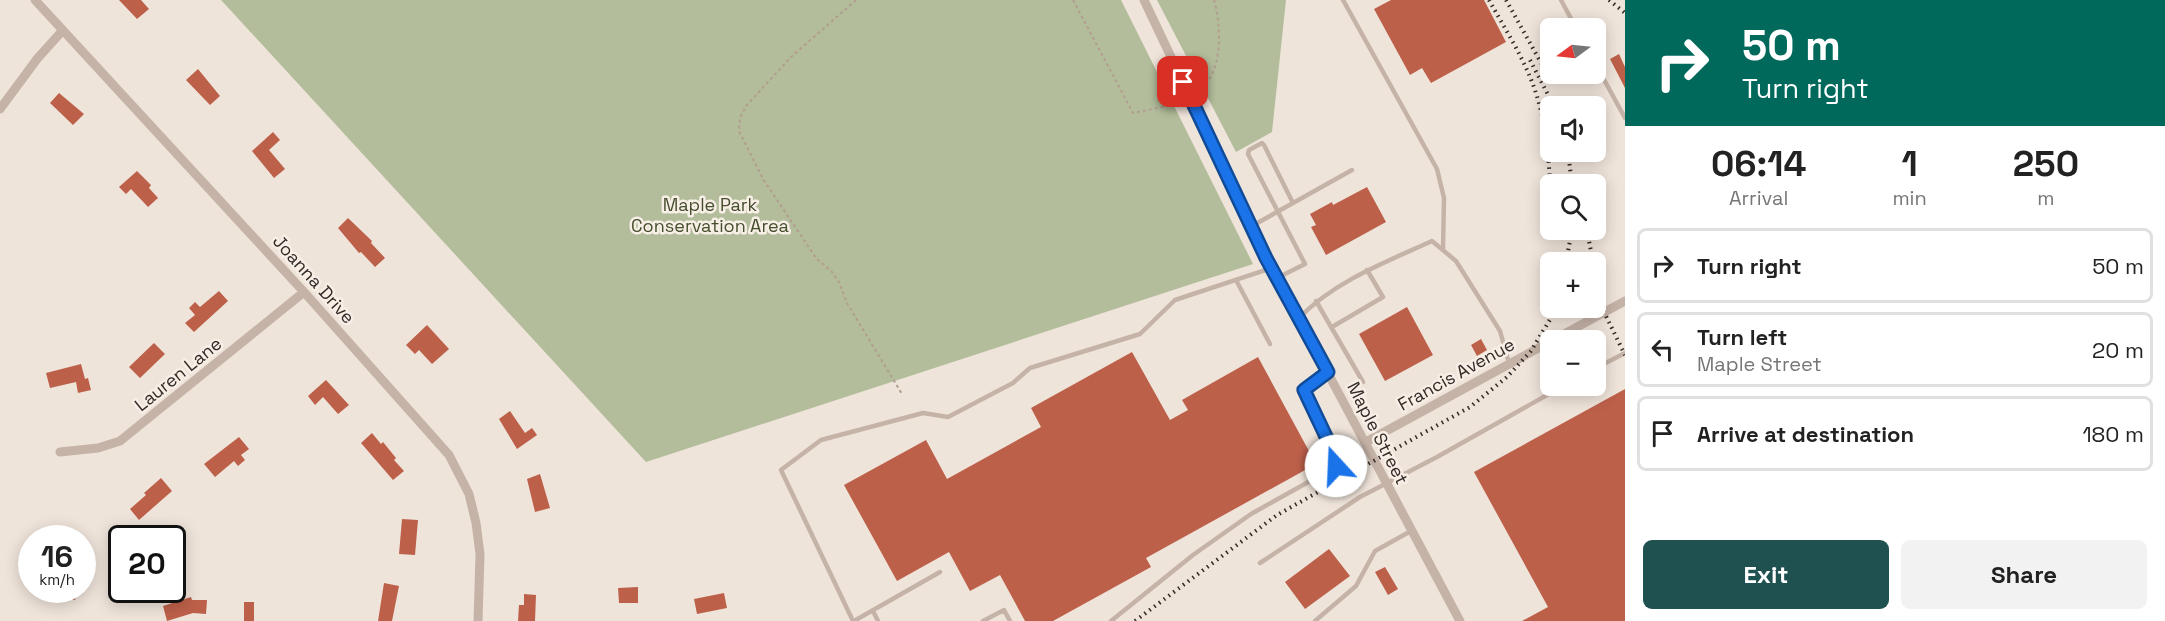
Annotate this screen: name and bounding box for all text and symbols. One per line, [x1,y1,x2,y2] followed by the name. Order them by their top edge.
[1540,18,1606,84] north arrow
[1540,18,1606,396] map controls
[1742,19,1841,72] text: 50 m
[1643,24,1721,102] icon: right
[1157,56,1208,107] pin
[1166,65,1199,98] icon: arrive
[1742,71,1869,106] text: Turn right
[1540,96,1606,162] button: sound
[1711,141,1806,187] text: 06:14
[1901,141,1918,187] text: 1
[2013,141,2079,187] text: 250
[1540,174,1606,240] button: search
[1729,185,1788,211] text: Arrival
[1892,185,1927,211] text: min
[2037,185,2054,211] text: m
[631,193,789,237] park label: Maple Park Conservation Area
[268,230,360,328] street label: Joanna Drive
[1646,249,1679,282] icon: right
[1540,252,1606,318] button: +
[1697,252,1802,280] text: Turn right
[2092,252,2144,280] text: 50 m
[1697,323,1787,351] text: Turn left
[1540,330,1606,396] button: −
[130,332,226,416] street label: Lauren Lane
[1393,332,1519,416] street label: Francis Avenue
[1646,333,1679,366] icon: left
[2092,336,2144,364] text: 20 m
[1697,351,1822,377] text: Maple Street
[1342,378,1414,488] street label: Maple Street
[1646,417,1679,450] icon: arrive
[1697,420,1914,448] text: Arrive at destination
[2082,420,2144,448] text: 180 m
[1304,434,1368,498] position arrow
[108,525,186,603] speed limit sign: 20
[41,537,73,576] text: 16
[1643,540,1889,609] button: Exit
[1901,540,2147,609] button: Share
[39,570,75,589] text: km/h

